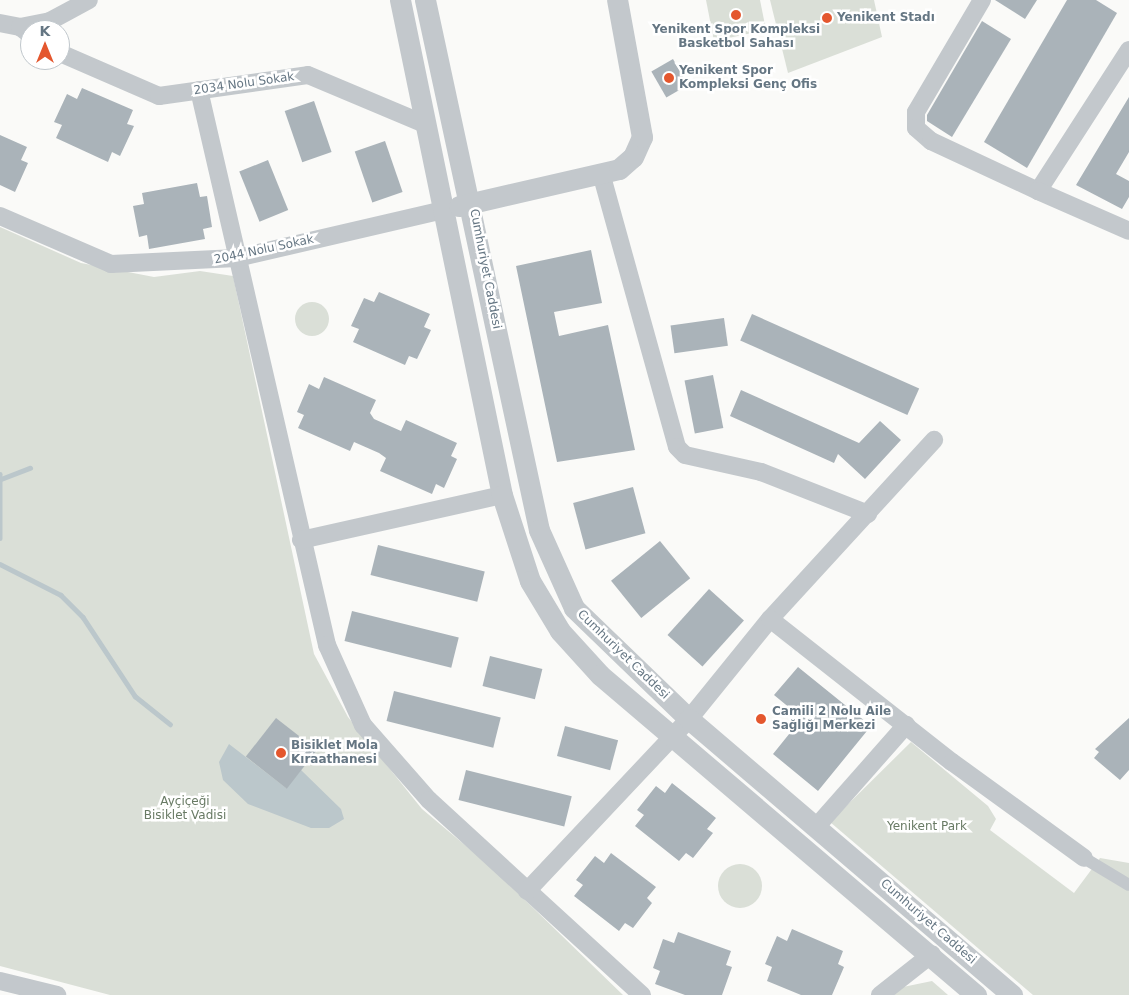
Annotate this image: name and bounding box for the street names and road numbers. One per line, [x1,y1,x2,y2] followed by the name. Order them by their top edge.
[193,70,295,98] street label: 2034 Nolu Sokak
[466,208,504,330] street label: Cumhuriyet Caddesi
[213,232,315,268] street label: 2044 Nolu Sokak
[574,607,672,703] street label: Cumhuriyet Caddesi
[877,877,979,967] street label: Cumhuriyet Caddesi

